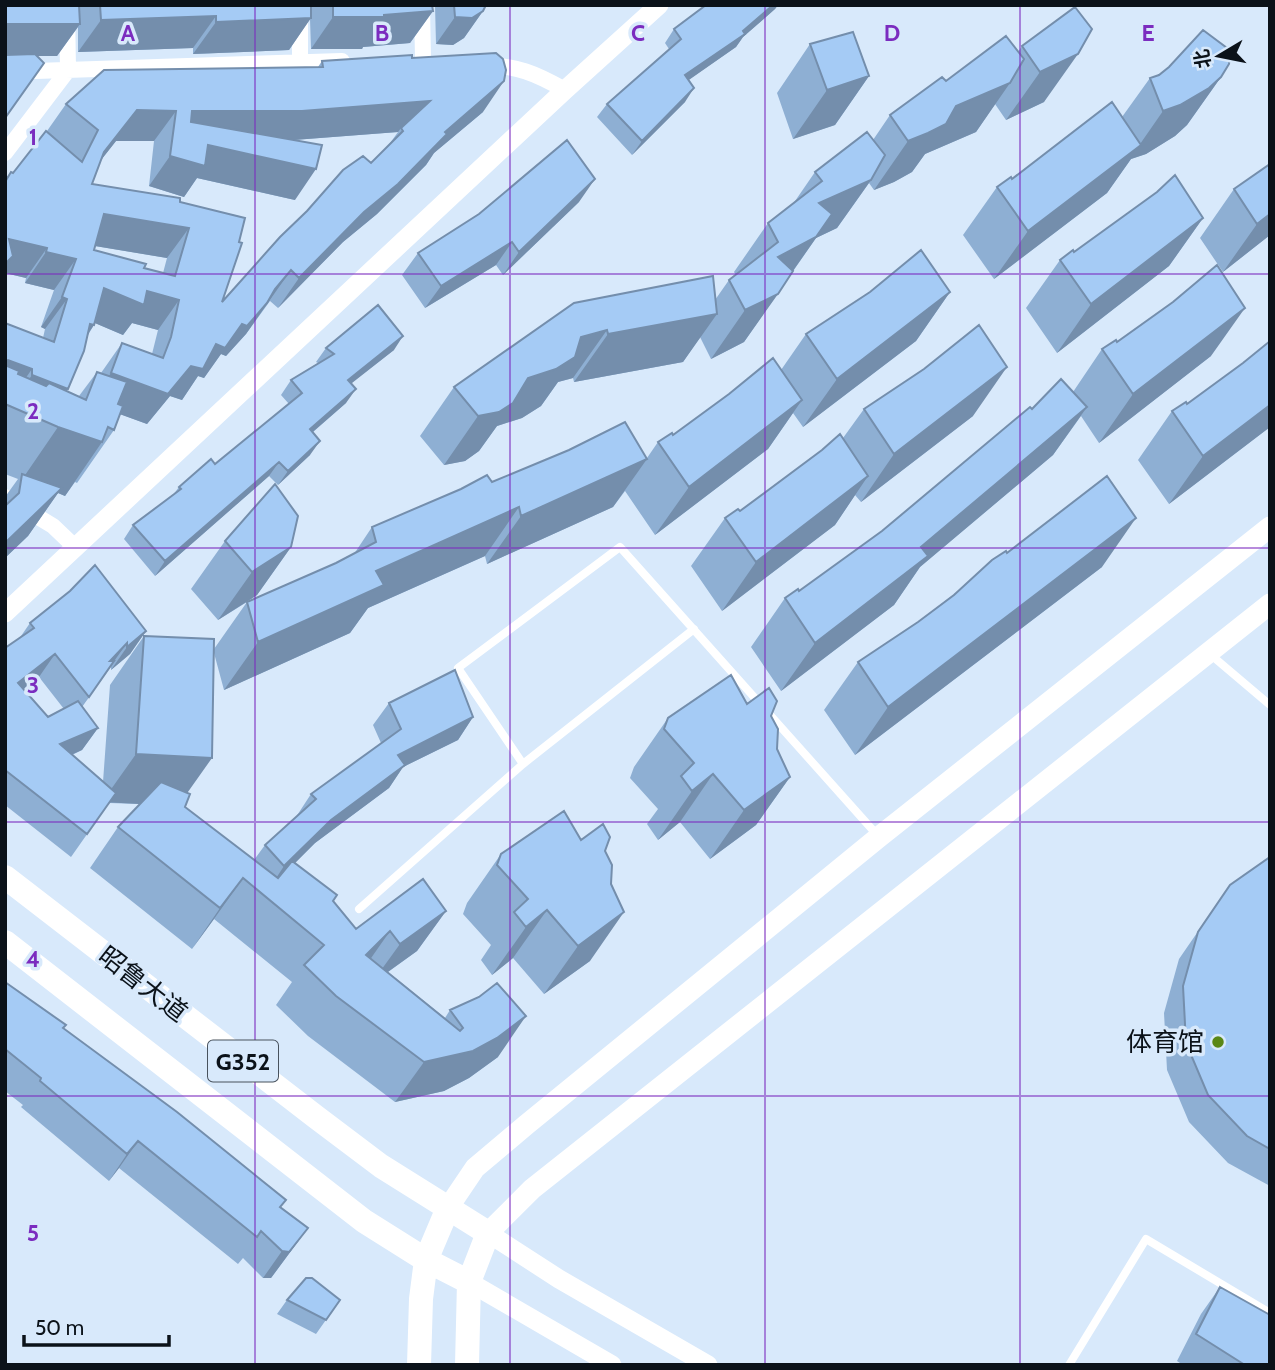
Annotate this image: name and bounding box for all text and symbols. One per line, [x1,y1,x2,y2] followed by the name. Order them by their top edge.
[121,19,136,47] text: A
[375,19,389,47] text: B
[631,19,645,47] text: C
[884,19,900,47] text: D
[1141,19,1155,47] text: E
[1184,21,1254,91] north arrow
[1190,48,1216,70] text: 北
[29,123,37,151] text: 1
[27,397,39,425] text: 2
[27,671,39,699] text: 3
[92,939,194,1029] street label: 昭鲁大道
[26,945,40,973] text: 4
[1126,1026,1204,1058] place label: 体育馆
[1210,1034,1226,1050] marker: 体育馆
[208,1041,278,1082] road number: G352
[27,1219,39,1247] text: 5
[24,1304,170,1348] scale bar
[35,1315,84,1340] text: 50 m

